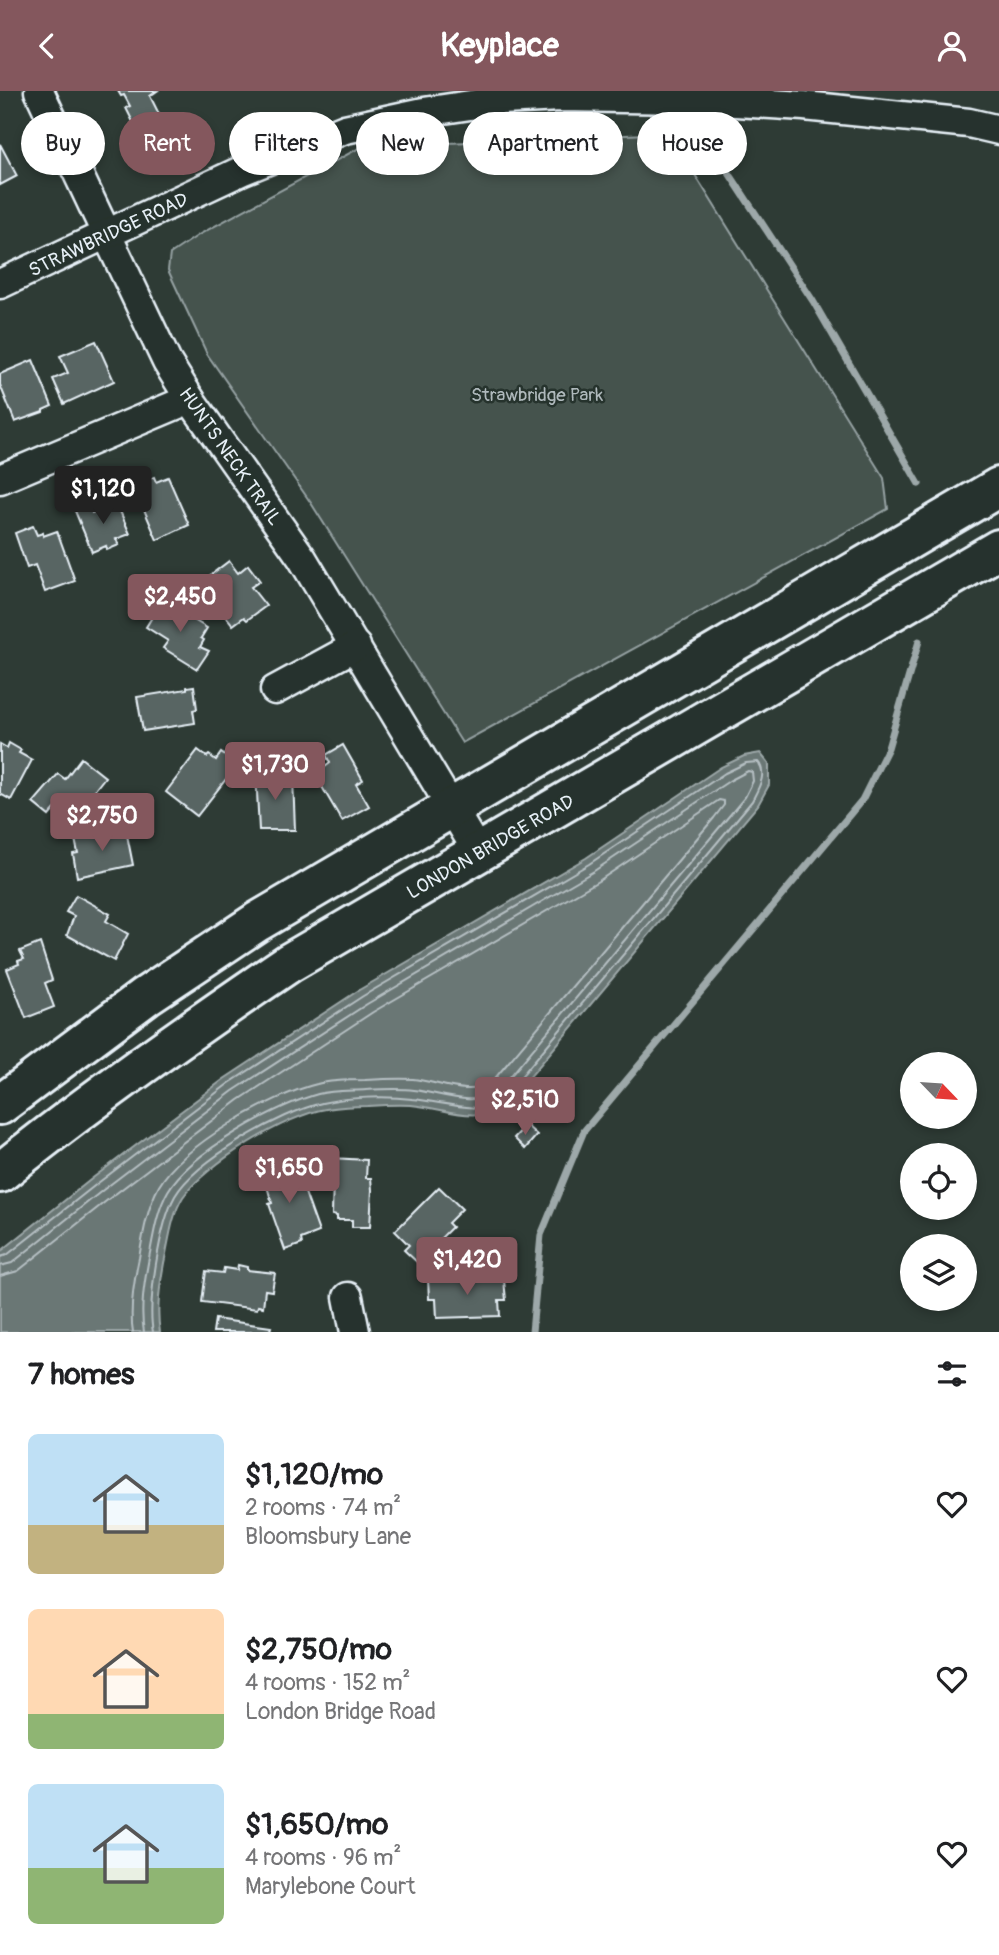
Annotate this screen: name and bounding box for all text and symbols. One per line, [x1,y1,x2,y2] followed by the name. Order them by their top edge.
[440,26,559,66] text: Keyplace
[28,27,66,65] icon: back
[933,27,971,65] icon: person
[21,112,105,175] chip: Buy
[119,112,215,175] chip: Rent
[229,112,342,175] chip: Filters
[356,112,449,175] chip: New
[463,112,623,175] chip: Apartment
[637,112,747,175] chip: House
[25,187,192,282] street label: STRAWBRIDGE ROAD
[174,383,287,530] street label: HUNTS NECK TRAIL
[471,383,603,407] park label: Strawbridge Park
[46,467,160,526] pin: $1,120
[71,474,135,503] text: $1,120
[123,575,237,634] pin: $2,450
[144,582,216,611] text: $2,450
[218,743,332,802] pin: $1,730
[241,750,309,779] text: $1,730
[402,789,579,905] street label: LONDON BRIDGE ROAD
[45,793,159,853] pin: $2,750
[66,801,138,830] text: $2,750
[900,1052,976,1129] north arrow
[900,1052,977,1311] map controls
[468,1077,582,1137] pin: $2,510
[491,1085,559,1114] text: $2,510
[900,1143,977,1220] button: locate
[232,1145,346,1205] pin: $1,650
[255,1153,323,1182] text: $1,650
[900,1234,977,1311] button: layers
[410,1237,524,1297] pin: $1,420
[432,1245,502,1274] text: $1,420
[933,1355,971,1393] icon: filters
[28,1356,135,1393] text: 7 homes
[245,1456,383,1493] text: $1,120/mo
[84,1462,168,1546] icon: home
[933,1485,971,1523] icon: heart
[245,1493,401,1522] text: 2 rooms · 74 m²
[245,1522,411,1551] text: Bloomsbury Lane
[245,1631,392,1668] text: $2,750/mo
[84,1637,168,1721] icon: home
[933,1660,971,1698] icon: heart
[245,1668,411,1697] text: 4 rooms · 152 m²
[245,1697,436,1726] text: London Bridge Road
[245,1806,388,1843] text: $1,650/mo
[84,1812,168,1896] icon: home
[933,1835,971,1873] icon: heart
[245,1843,401,1872] text: 4 rooms · 96 m²
[245,1872,415,1901] text: Marylebone Court

